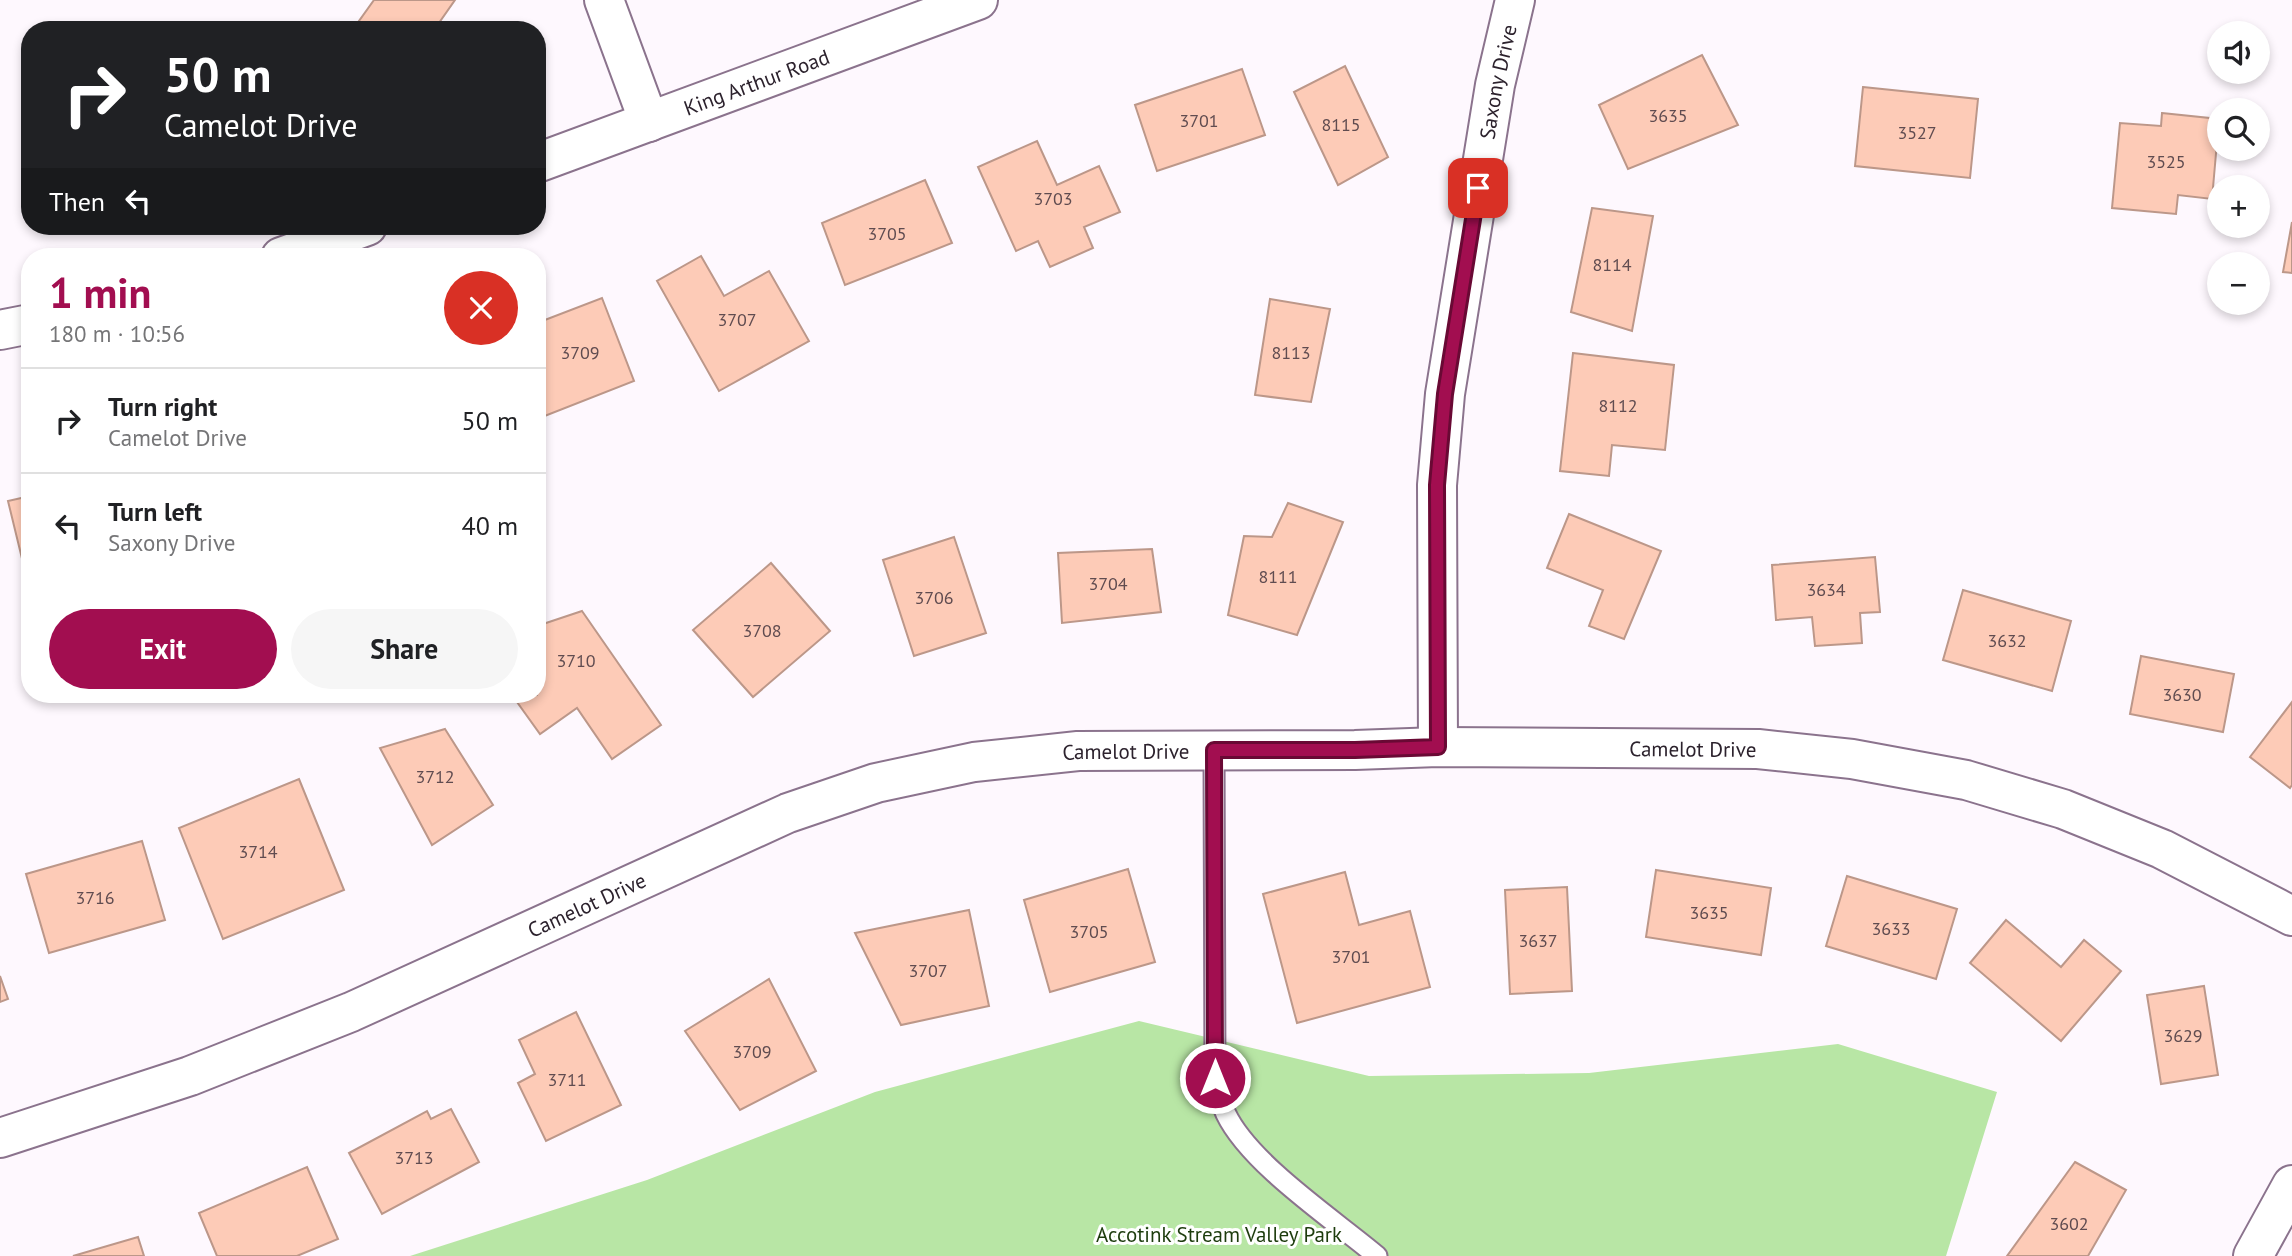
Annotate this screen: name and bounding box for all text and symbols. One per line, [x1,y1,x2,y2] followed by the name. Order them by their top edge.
[2207,21,2270,315] map controls
[2207,21,2270,84] button: sound
[1473,22,1522,141] street label: Saxony Drive
[164,42,271,106] text: 50 m
[680,43,833,121] street label: King Arthur Road
[49,49,140,140] icon: right
[2207,98,2270,161] button: search
[164,104,357,146] text: Camelot Drive
[1648,104,1688,127] house number: 3635
[1179,109,1219,132] house number: 3701
[1321,113,1361,136] house number: 8115
[1897,121,1937,144] house number: 3527
[2146,150,2186,173] house number: 3525
[1448,158,1508,218] pin
[1459,169,1497,207] icon: arrive
[2207,175,2270,238] button: +
[119,182,157,220] icon: left
[49,185,105,218] text: Then
[1033,187,1073,210] house number: 3703
[867,222,907,245] house number: 3705
[2207,252,2270,315] button: −
[1592,253,1632,276] house number: 8114
[49,265,151,320] text: 1 min
[444,271,518,345] button: close
[717,308,757,331] house number: 3707
[49,319,185,348] text: 180 m · 10:56
[560,341,600,364] house number: 3709
[1271,341,1311,364] house number: 8113
[108,390,217,423] text: Turn right
[1598,394,1638,417] house number: 8112
[49,402,87,440] icon: right
[462,404,518,437] text: 50 m
[108,423,247,452] text: Camelot Drive
[108,495,202,528] text: Turn left
[49,507,87,545] icon: left
[462,509,518,542] text: 40 m
[108,528,235,557] text: Saxony Drive
[1258,565,1298,588] house number: 8111
[1088,572,1128,595] house number: 3704
[1806,578,1846,601] house number: 3634
[914,586,954,609] house number: 3706
[49,609,277,689] button: Exit
[291,609,518,689] button: Share
[742,619,782,642] house number: 3708
[1987,629,2027,652] house number: 3632
[556,649,596,672] house number: 3710
[2162,683,2202,706] house number: 3630
[1629,735,1756,762] street label: Camelot Drive
[1061,737,1189,766] street label: Camelot Drive
[415,765,455,788] house number: 3712
[238,840,278,863] house number: 3714
[523,866,650,943] street label: Camelot Drive
[75,886,115,909] house number: 3716
[1689,901,1729,924] house number: 3635
[1871,917,1911,940] house number: 3633
[1069,920,1109,943] house number: 3705
[1518,929,1558,952] house number: 3637
[1331,945,1371,968] house number: 3701
[908,959,948,982] house number: 3707
[2163,1024,2203,1047] house number: 3629
[732,1040,772,1063] house number: 3709
[1178,1041,1252,1115] position arrow
[547,1068,587,1091] house number: 3711
[394,1146,434,1169] house number: 3713
[2049,1212,2089,1235] house number: 3602
[1096,1221,1342,1248] park label: Accotink Stream Valley Park

